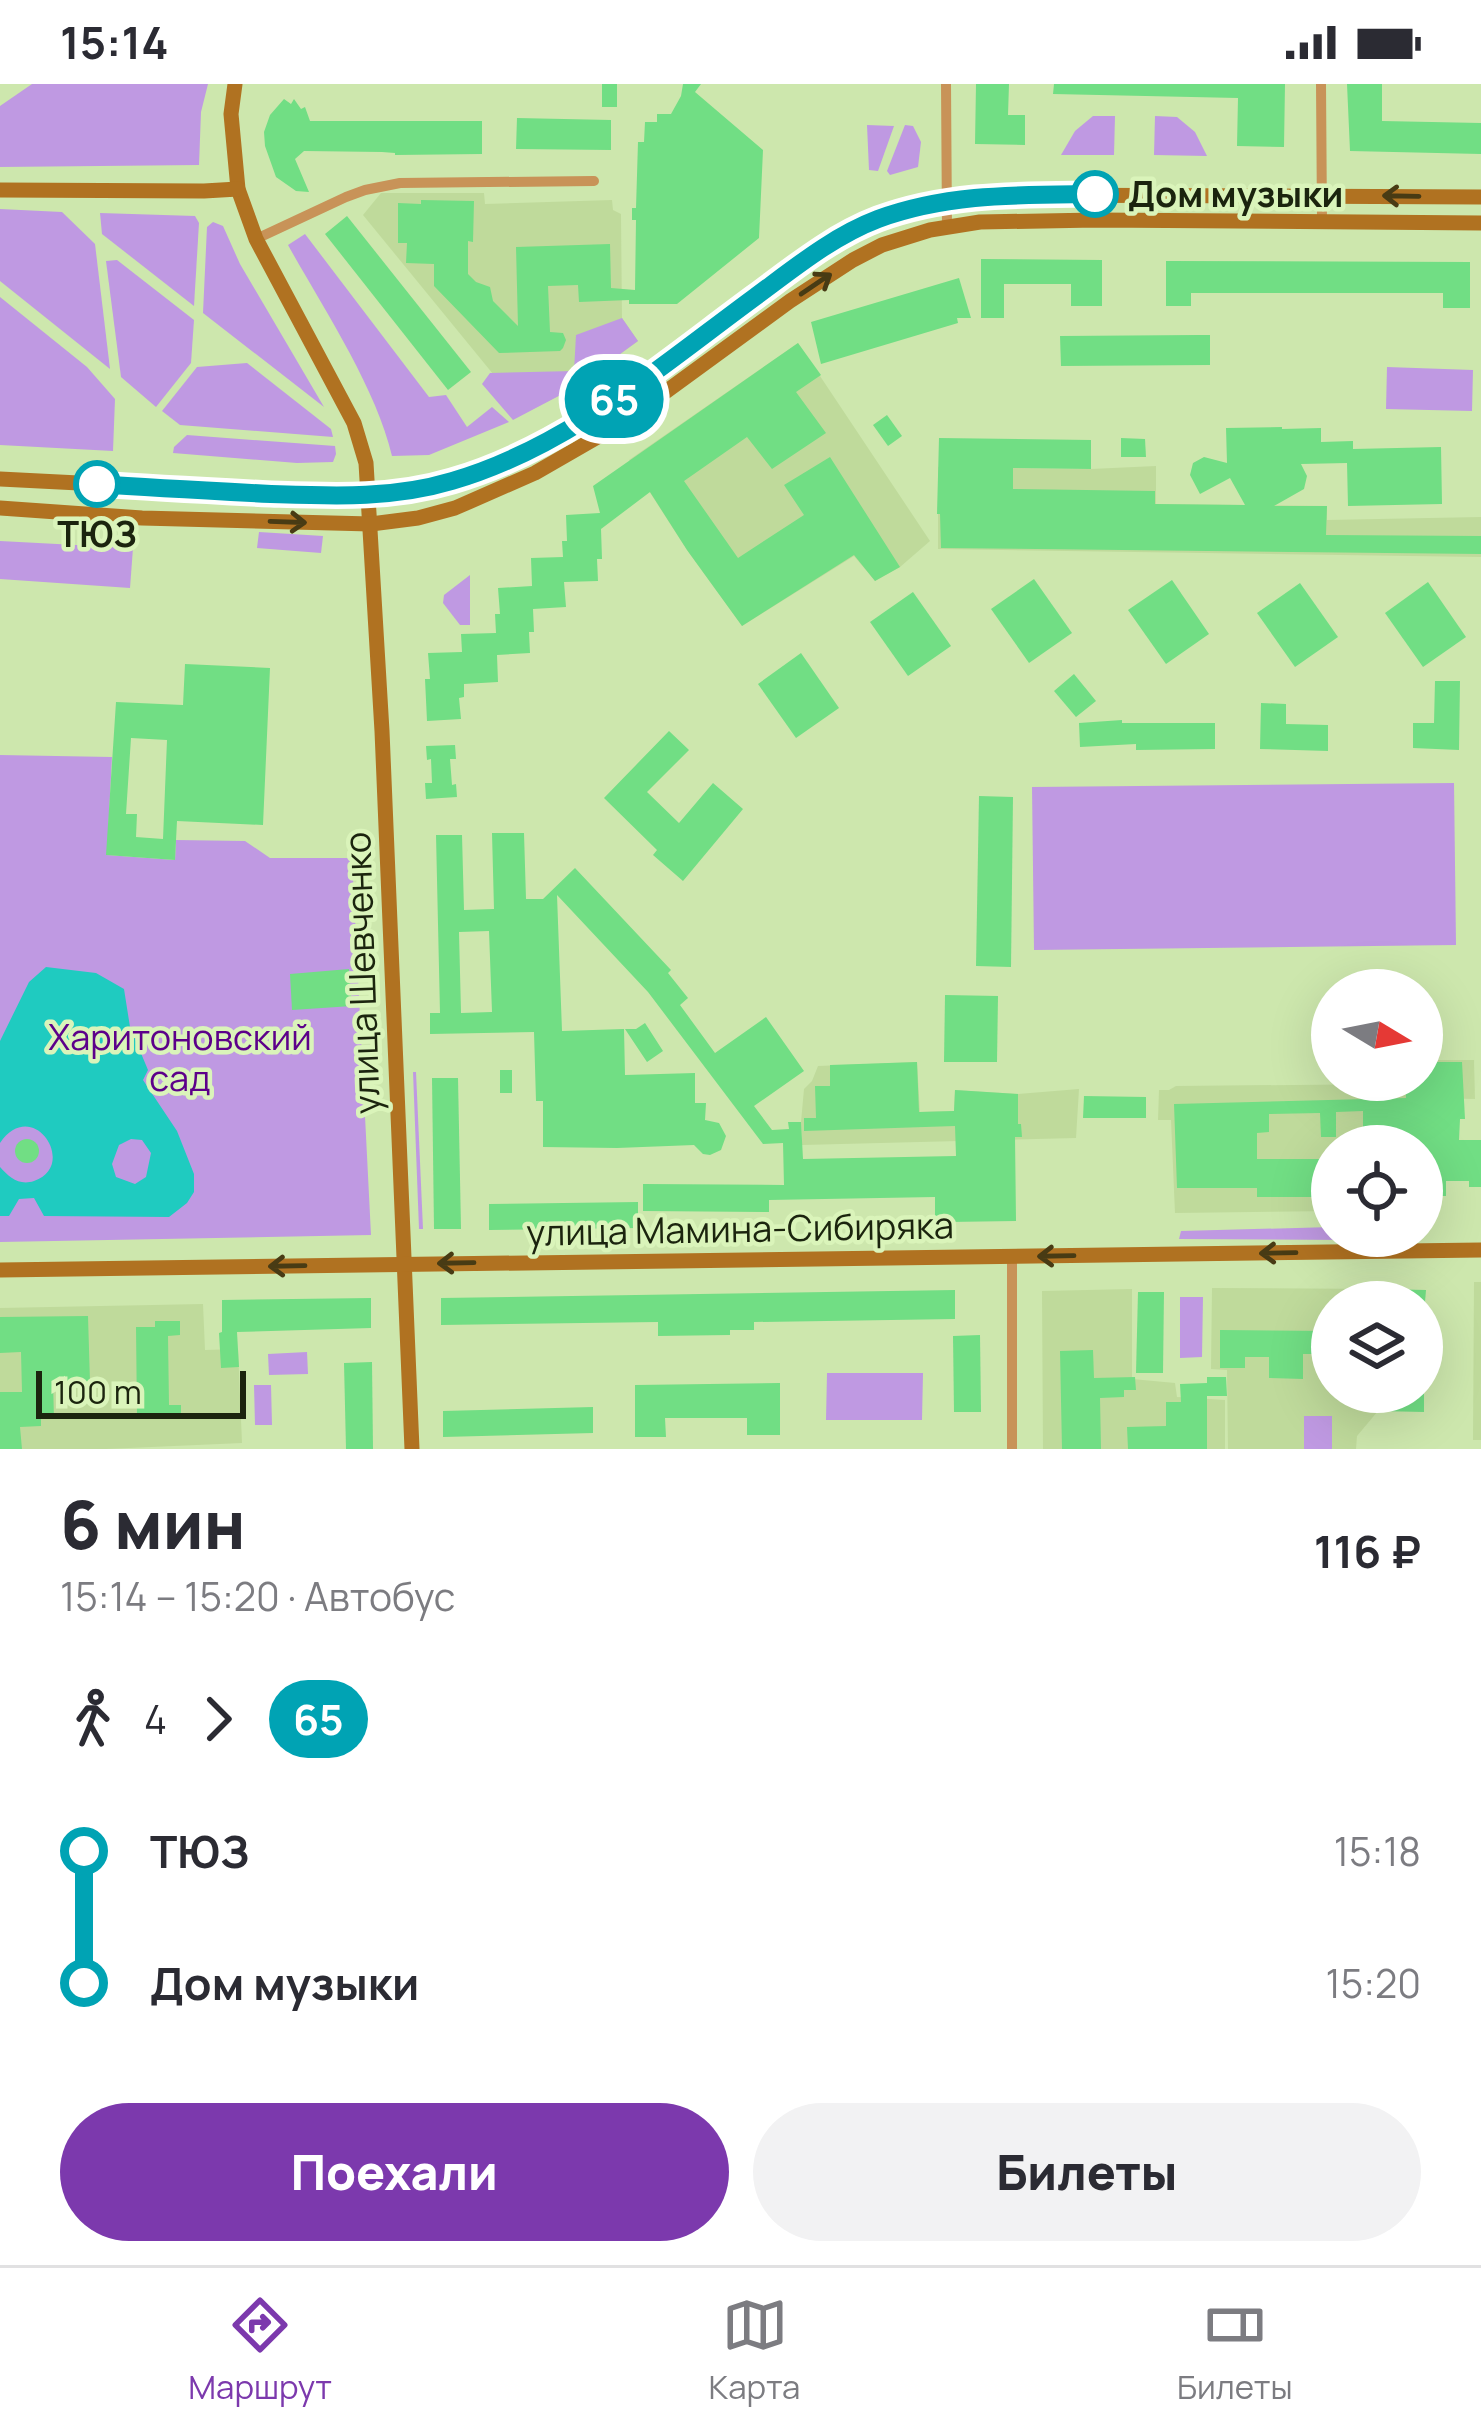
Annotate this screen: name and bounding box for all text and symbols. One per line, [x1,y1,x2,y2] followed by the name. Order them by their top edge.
[60,11,169,73] text: 15:14
[1128,169,1343,218] place label: Дом музыки
[1073,172,1117,216] marker: Дом музыки
[1382,185,1421,207] one-way arrow
[799,271,832,296] one-way arrow
[560,360,668,438] line badge: 65
[589,370,639,428] text: 65
[75,462,119,506] marker: ТЮЗ
[57,509,137,558] place label: ТЮЗ
[268,511,307,534] one-way arrow
[332,831,391,1115] street label: улица Шевченко
[1311,969,1443,1101] north arrow
[1311,969,1443,1413] map controls
[48,1012,312,1102] park label: Харитоновский сад
[1311,1125,1443,1257] button: locate
[526,1200,954,1257] street label: улица Мамина-Сибиряка
[1259,1242,1298,1264] one-way arrow
[1037,1245,1076,1267] one-way arrow
[437,1252,476,1274] one-way arrow
[268,1254,307,1277] one-way arrow
[1311,1281,1443,1413] button: layers
[36,1365,246,1418] scale bar
[54,1369,142,1414] text: 100 m
[60,1479,246,1569] text: 6 мин
[1314,1520,1421,1582] text: 116 ₽
[60,1569,455,1623] text: 15:14 – 15:20 · Автобус
[60,1686,126,1752] icon: walk
[185,1686,251,1752] icon: forward
[293,1690,344,1748] text: 65
[144,1692,167,1746] text: 4
[150,1820,249,1882] text: ТЮЗ
[1334,1824,1421,1878] text: 15:18
[150,1952,419,2014] text: Дом музыки
[1326,1956,1421,2010] text: 15:20
[60,2103,729,2241] button: Поехали
[753,2103,1421,2241] button: Билеты
[188,2292,332,2409] tab: Маршрут
[709,2292,800,2409] tab: Карта
[1177,2292,1293,2409] tab: Билеты

